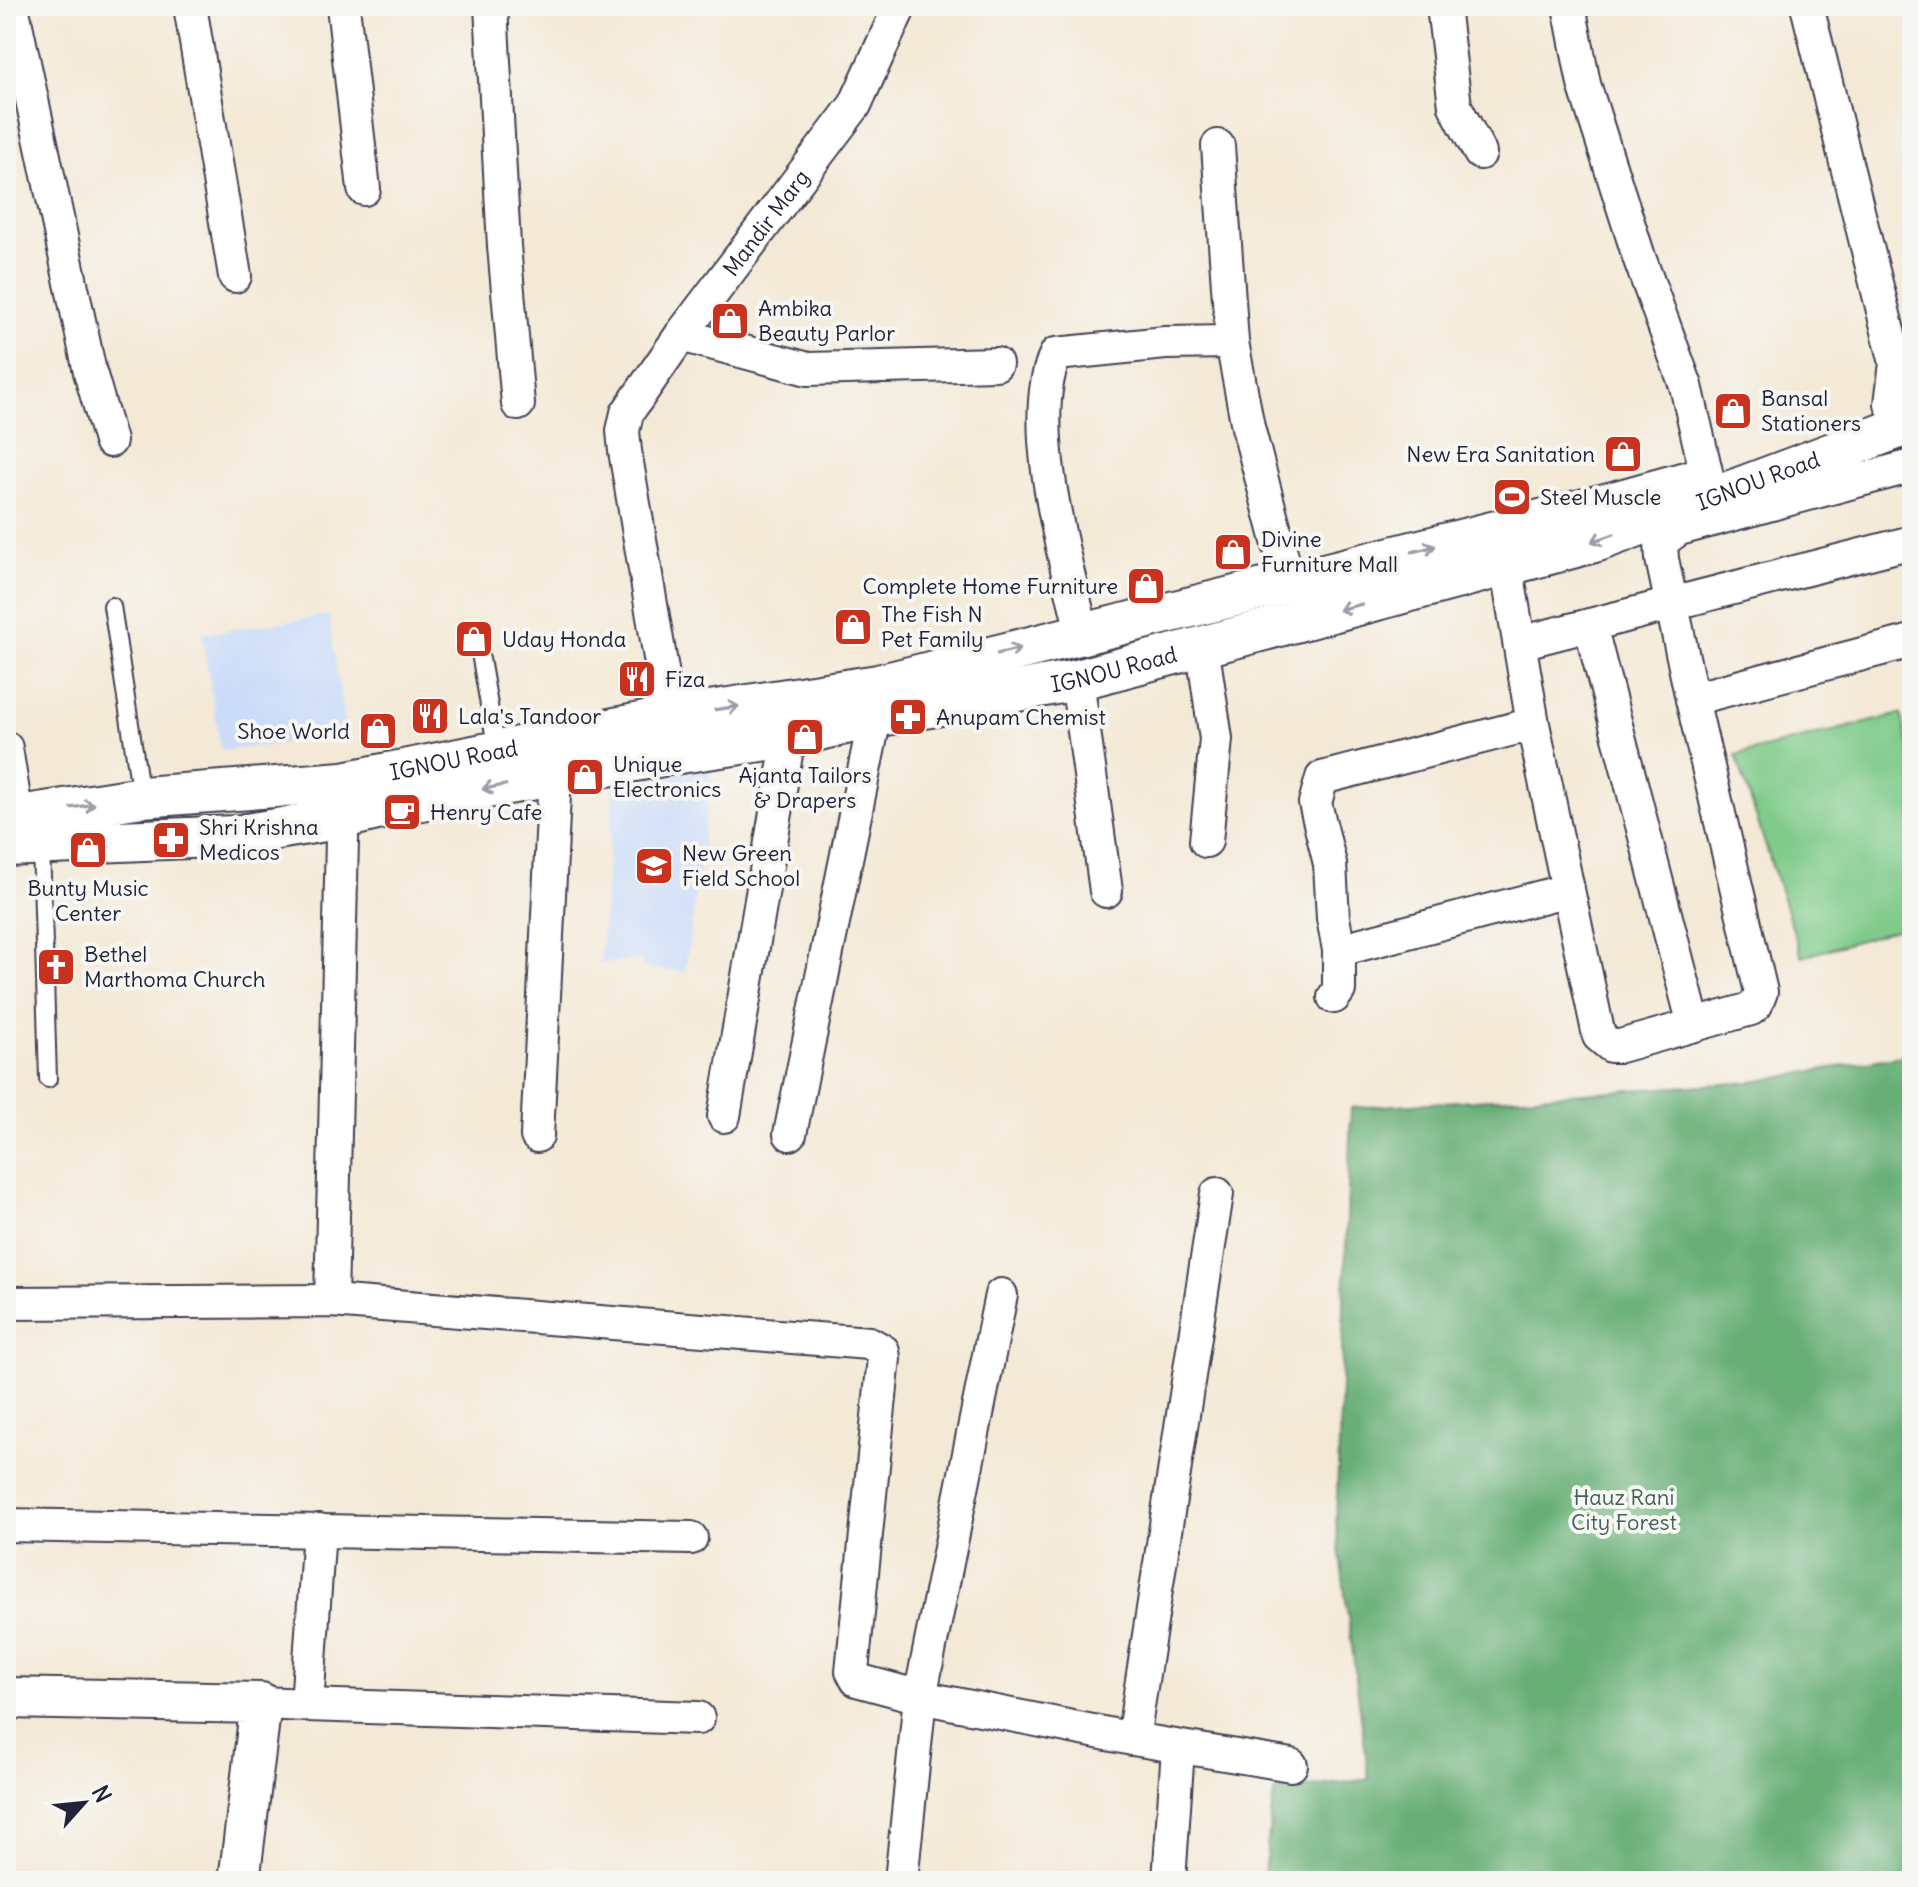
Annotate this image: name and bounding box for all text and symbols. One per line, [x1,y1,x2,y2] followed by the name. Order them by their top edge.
[717,164,815,282] street label: Mandir Marg
[758,294,895,347] place label: Ambika Beauty Parlor
[709,300,751,342] shop icon: Ambika Beauty Parlor
[1761,384,1861,437] place label: Bansal Stationers
[1712,390,1754,432] shop icon: Bansal Stationers
[1602,433,1644,475] shop icon: New Era Sanitation
[1406,440,1595,468] place label: New Era Sanitation
[1693,445,1823,517] street label: IGNOU Road
[1491,476,1533,518] sports icon: Steel Muscle
[1540,483,1661,511] place label: Steel Muscle
[1261,525,1398,578] place label: Divine Furniture Mall
[1212,531,1254,573] shop icon: Divine Furniture Mall
[1591,532,1616,547] one-way arrow
[1411,541,1437,556] one-way arrow
[1125,565,1167,607] shop icon: Complete Home Furniture
[862,572,1118,600] place label: Complete Home Furniture
[881,600,984,653] place label: The Fish N Pet Family
[1338,601,1364,616] one-way arrow
[832,606,874,648] shop icon: The Fish N Pet Family
[453,618,495,660] shop icon: Uday Honda
[502,625,626,653] place label: Uday Honda
[1048,640,1180,699] street label: IGNOU Road
[995,642,1021,657] one-way arrow
[616,658,658,700] restaurant icon: Fiza
[665,665,705,693] place label: Fiza
[409,695,451,737] restaurant icon: Lala's Tandoor
[887,696,929,738] pharmacy icon: Anupam Chemist
[714,700,739,715] one-way arrow
[458,702,601,730] place label: Lala's Tandoor
[936,703,1106,731] place label: Anupam Chemist
[357,710,399,752] shop icon: Shoe World
[784,716,826,758] shop icon: Ajanta Tailors & Drapers
[237,717,350,745] place label: Shoe World
[388,734,520,786] street label: IGNOU Road
[613,750,721,803] place label: Unique Electronics
[564,756,606,798] shop icon: Unique Electronics
[738,761,872,814] place label: Ajanta Tailors & Drapers
[482,780,507,795] one-way arrow
[381,791,423,833] cafe icon: Henry Cafe
[70,798,95,813] one-way arrow
[430,798,542,826] place label: Henry Cafe
[199,813,319,866] place label: Shri Krishna Medicos
[150,819,192,861] pharmacy icon: Shri Krishna Medicos
[67,829,109,871] shop icon: Bunty Music Center
[682,839,800,892] place label: New Green Field School
[633,845,675,887] school or university icon: New Green Field School
[27,874,149,927] place label: Bunty Music Center
[84,940,265,993] place label: Bethel Marthoma Church
[35,946,77,988] church icon: Bethel Marthoma Church
[1571,1483,1677,1536] park label: Hauz Rani City Forest
[44,1763,124,1843] north arrow
[86,1781,118,1807] text: N

